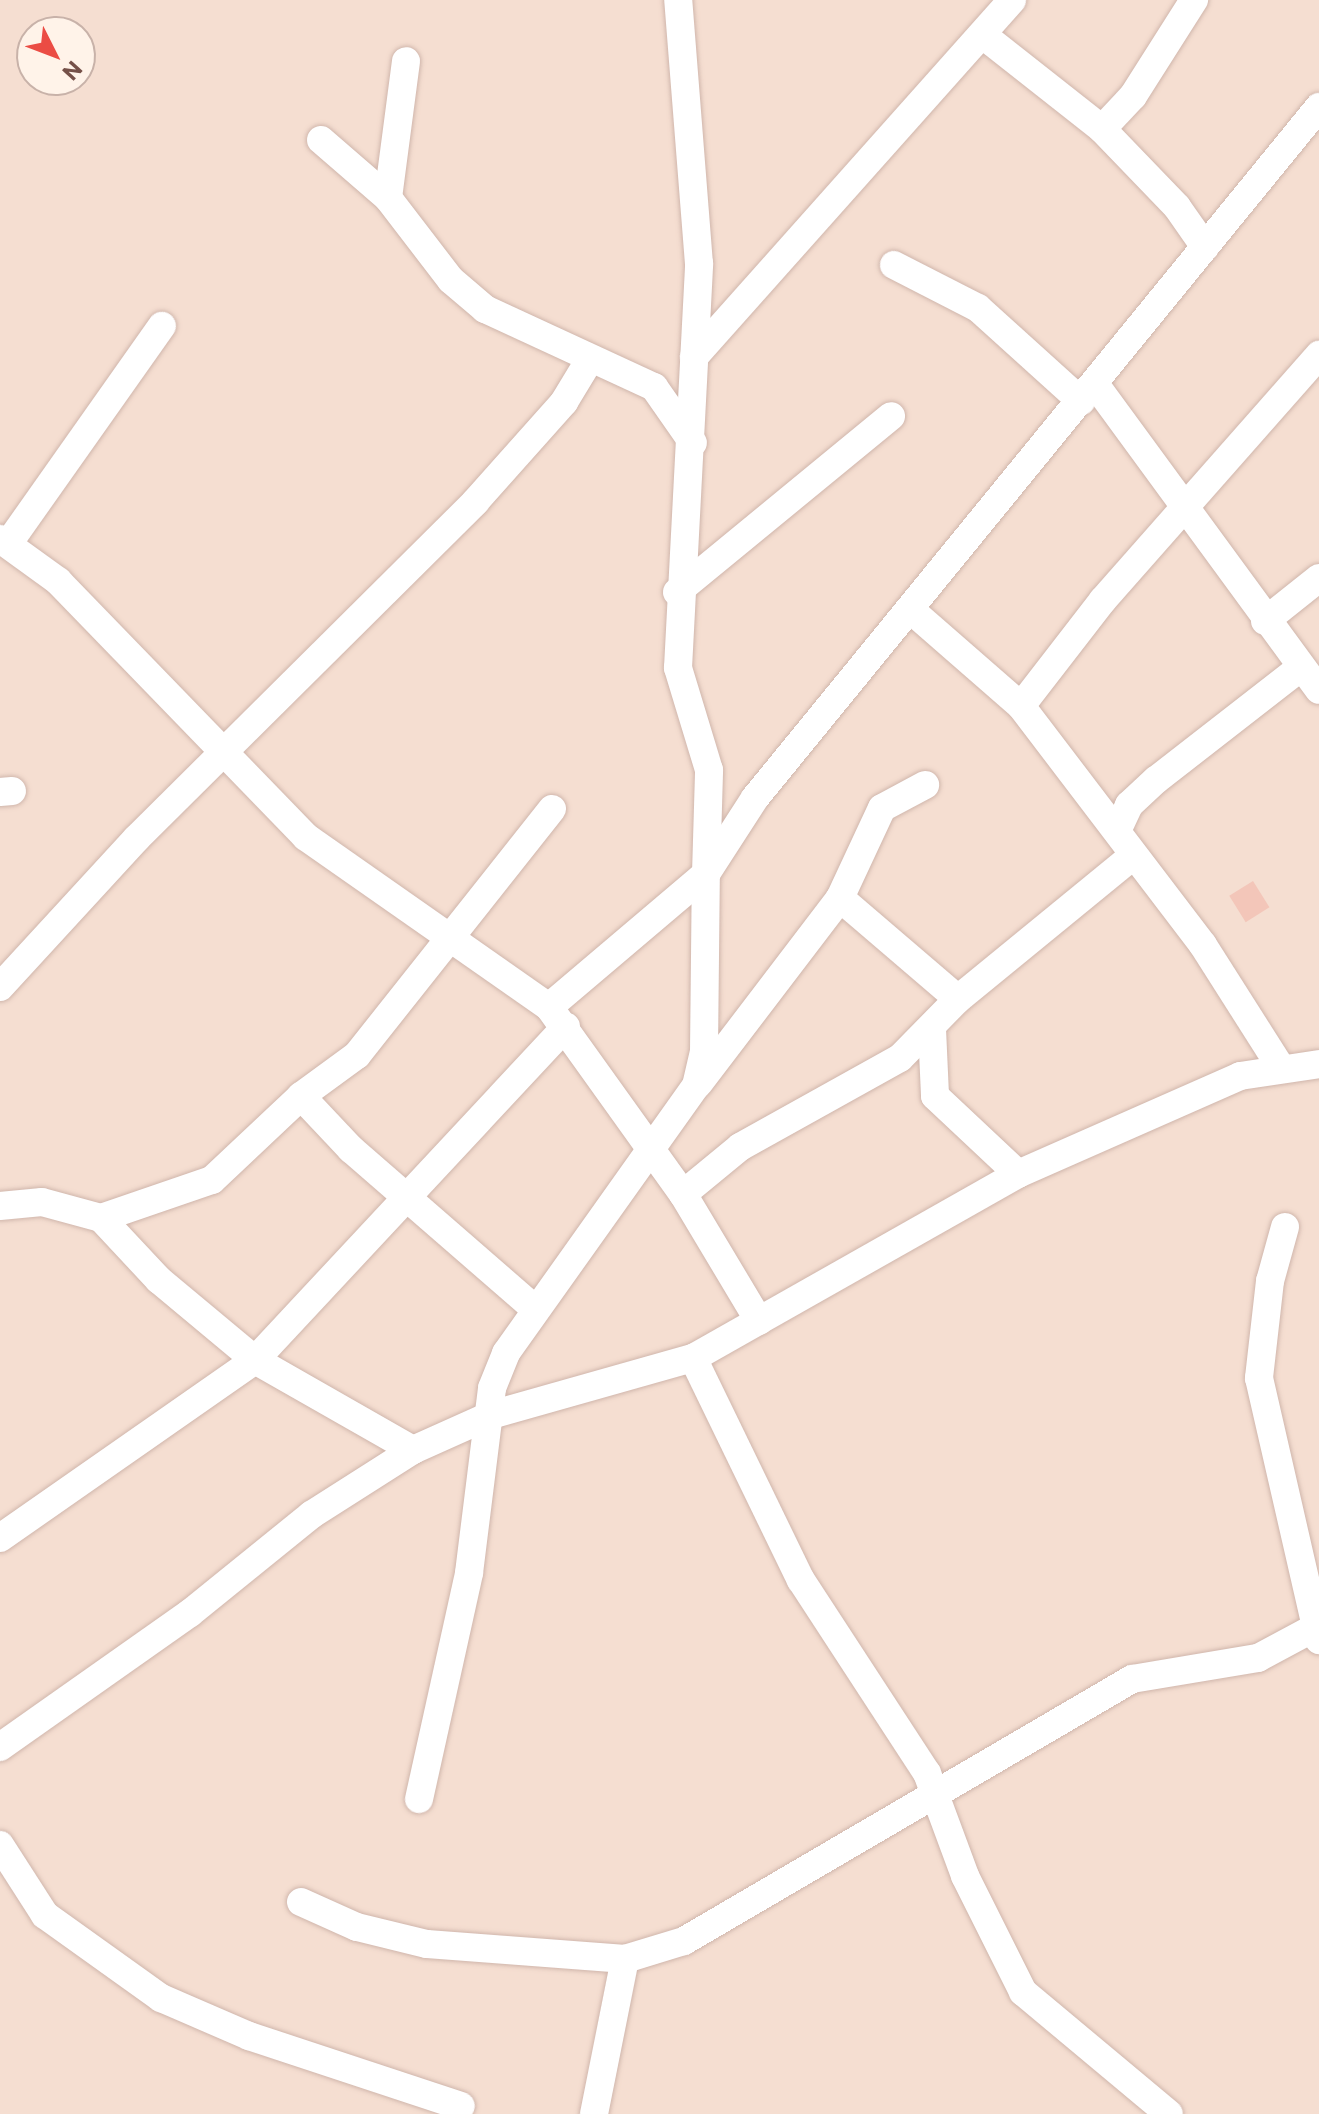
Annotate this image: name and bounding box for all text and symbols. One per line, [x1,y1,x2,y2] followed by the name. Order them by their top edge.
[16,16,96,96] north arrow
[57,56,88,86] text: N

